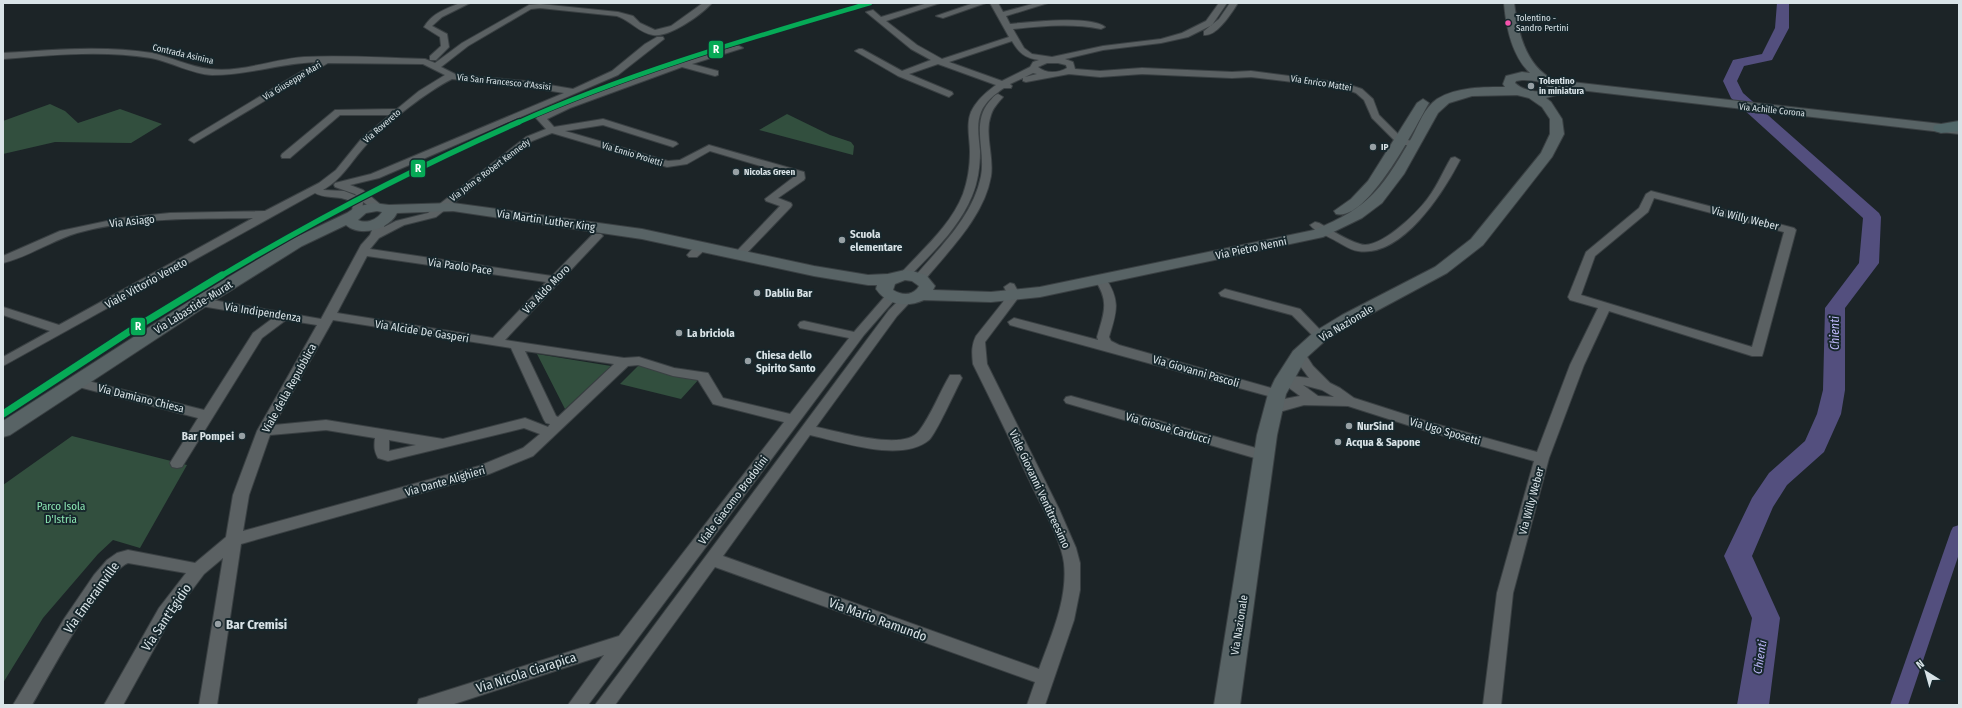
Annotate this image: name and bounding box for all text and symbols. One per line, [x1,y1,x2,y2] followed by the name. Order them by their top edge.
[1516,13,1568,33] place label: Tolentino - Sandro Pertini
[1503,18,1513,28] marker: Tolentino - Sandro Pertini
[708,40,724,59] line badge: R
[151,42,215,66] street label: Contrada Asinina
[713,43,720,56] text: R
[261,60,323,102] street label: Via Giuseppe Mari
[457,72,551,92] street label: Via San Francesco d'Assisi
[1290,73,1352,93] street label: Via Enrico Mattei
[1539,76,1585,96] place label: Tolentino in miniatura
[1526,81,1536,91] marker: Tolentino in miniatura
[1739,102,1806,118] street label: Via Achille Corona
[361,107,403,145] street label: Via Rovereto
[448,137,532,203] street label: Via John e Robert Kennedy
[600,140,664,168] street label: Via Ennio Proietti
[1368,142,1378,152] marker: IP
[1381,142,1388,152] place label: IP
[410,159,426,178] line badge: R
[415,162,422,175] text: R
[731,167,741,177] marker: Nicolas Green
[744,167,795,177] place label: Nicolas Green
[1710,204,1780,233] street label: Via Willy Weber
[496,207,597,234] street label: Via Martin Luther King
[109,213,156,230] street label: Via Asiago
[850,228,903,254] place label: Scuola elementare
[837,235,847,245] marker: Scuola elementare
[1214,235,1288,262] street label: Via Pietro Nenni
[103,255,190,311] street label: Viale Vittorio Veneto
[427,256,493,277] street label: Via Paolo Pace
[520,262,573,316] street label: Via Aldo Moro
[152,278,235,337] street label: Via Labastide-Murat
[765,287,813,300] place label: Dabliu Bar
[752,288,762,298] marker: Dabliu Bar
[224,300,302,325] street label: Via Indipendenza
[1317,302,1376,345] street label: Via Nazionale
[1828,316,1842,350] water label: Chienti
[130,317,146,336] line badge: R
[374,318,470,345] street label: Via Alcide De Gasperi
[135,320,142,333] text: R
[687,327,735,340] place label: La briciola
[674,328,684,338] marker: La briciola
[260,341,319,435] street label: Viale della Repubblica
[756,349,816,375] place label: Chiesa dello Spirito Santo
[1151,353,1241,390] street label: Via Giovanni Pascoli
[743,356,753,366] marker: Chiesa dello Spirito Santo
[96,381,185,415] street label: Via Damiano Chiesa
[1124,410,1212,447] street label: Via Giosuè Carducci
[1408,415,1482,448] street label: Via Ugo Sposetti
[1357,420,1394,433] place label: NurSind
[1344,421,1354,431] marker: NurSind
[1006,428,1073,551] street label: Viale Giovanni Ventitreesimo
[182,430,234,443] place label: Bar Pompei
[237,431,247,441] marker: Bar Pompei
[1345,436,1421,449] place label: Acqua & Sapone
[1333,437,1343,447] marker: Acqua & Sapone
[696,453,771,547] street label: Viale Giacomo Brodolini
[404,464,487,499] street label: Via Dante Alighieri
[1516,466,1547,536] street label: Via Willy Weber
[37,500,85,526] park label: Parco Isola D'Istria
[60,559,122,636] street label: Via Emerainville
[138,581,195,654] street label: Via Sant'Egidio
[1228,594,1251,656] street label: Via Nazionale
[827,595,929,644] street label: Via Mario Ramundo
[226,617,287,632] place label: Bar Cremisi
[213,619,223,629] marker: Bar Cremisi
[1750,639,1770,675] water label: Chienti
[474,649,578,696] street label: Via Nicola Ciarapica
[1906,652,1946,692] north arrow
[1914,657,1927,672] text: N

